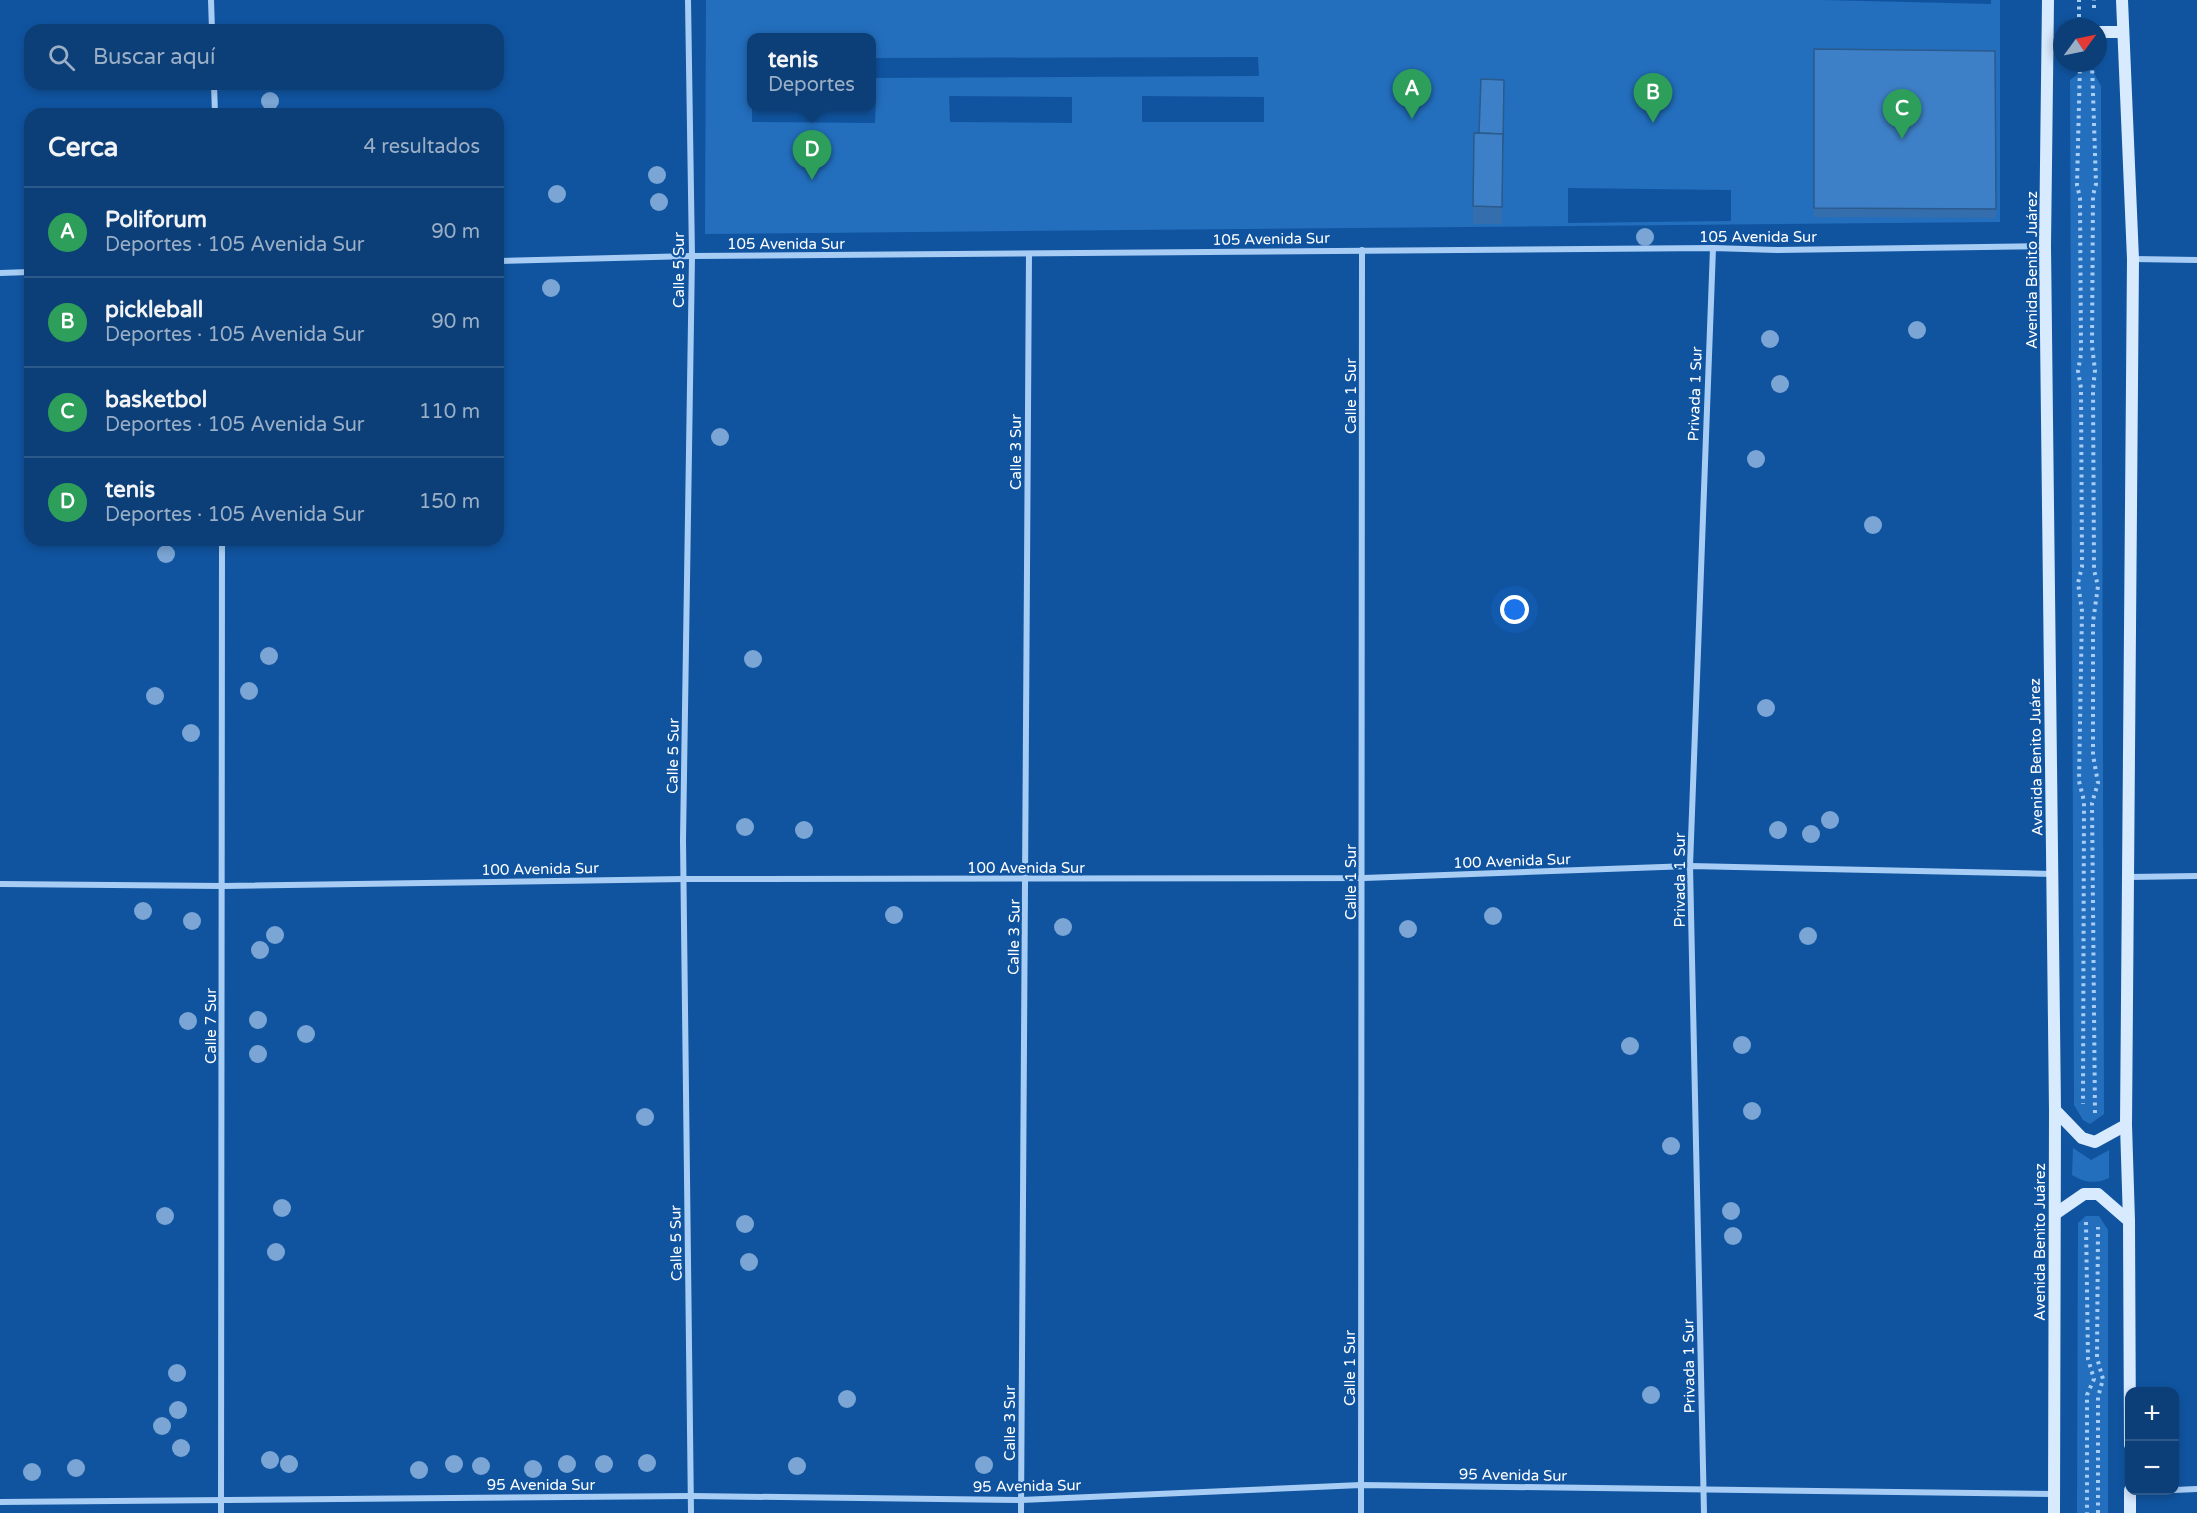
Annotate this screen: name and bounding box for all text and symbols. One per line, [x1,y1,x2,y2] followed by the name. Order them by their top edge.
[2053,18,2107,72] north arrow
[24,24,504,90] search box
[747,33,876,111] popup
[45,41,78,74] icon: search
[93,44,215,70] text: Buscar aquí
[768,47,818,73] text: tenis
[1392,70,1432,119] pin: A
[768,73,855,97] text: Deportes
[1634,74,1672,123] pin: B
[1882,90,1922,139] pin: C
[792,130,832,180] pin: D
[48,132,118,163] text: Cerca
[364,135,480,159] text: 4 resultados
[2023,191,2041,349] street label: Avenida Benito Juárez
[105,207,207,233] text: Poliforum
[60,220,75,244] text: A
[431,220,480,244] text: 90 m
[1699,228,1817,246] street label: 105 Avenida Sur
[1212,229,1330,249] street label: 105 Avenida Sur
[670,232,688,308] street label: Calle 5 Sur
[105,233,364,257] text: Deportes · 105 Avenida Sur
[727,235,845,253] street label: 105 Avenida Sur
[105,297,203,323] text: pickleball
[61,310,74,334] text: B
[431,310,480,334] text: 90 m
[105,323,364,347] text: Deportes · 105 Avenida Sur
[1684,346,1706,442] street label: Privada 1 Sur
[1342,358,1360,434] street label: Calle 1 Sur
[105,387,207,413] text: basketbol
[61,400,74,424] text: C
[419,400,480,424] text: 110 m
[105,413,364,437] text: Deportes · 105 Avenida Sur
[1007,414,1025,490] street label: Calle 3 Sur
[105,477,155,503] text: tenis
[60,490,75,514] text: D
[419,490,480,514] text: 150 m
[105,503,364,527] text: Deportes · 105 Avenida Sur
[1500,595,1529,624] your location
[2026,678,2046,836] street label: Avenida Benito Juárez
[663,718,683,794] street label: Calle 5 Sur
[1671,832,1689,927] street label: Privada 1 Sur
[1342,844,1360,920] street label: Calle 1 Sur
[1453,850,1571,872] street label: 100 Avenida Sur
[481,859,599,879] street label: 100 Avenida Sur
[967,859,1085,877] street label: 100 Avenida Sur
[1004,899,1024,975] street label: Calle 3 Sur
[202,988,220,1064] street label: Calle 7 Sur
[2031,1163,2049,1321] street label: Avenida Benito Juárez
[666,1205,686,1281] street label: Calle 5 Sur
[1679,1318,1699,1414] street label: Privada 1 Sur
[1341,1330,1359,1406] street label: Calle 1 Sur
[1001,1385,1019,1461] street label: Calle 3 Sur
[2125,1387,2179,1495] map controls
[2125,1387,2179,1441] button: +
[2125,1441,2179,1495] button: −
[1459,1465,1568,1485] street label: 95 Avenida Sur
[487,1476,595,1494] street label: 95 Avenida Sur
[973,1476,1082,1496] street label: 95 Avenida Sur

